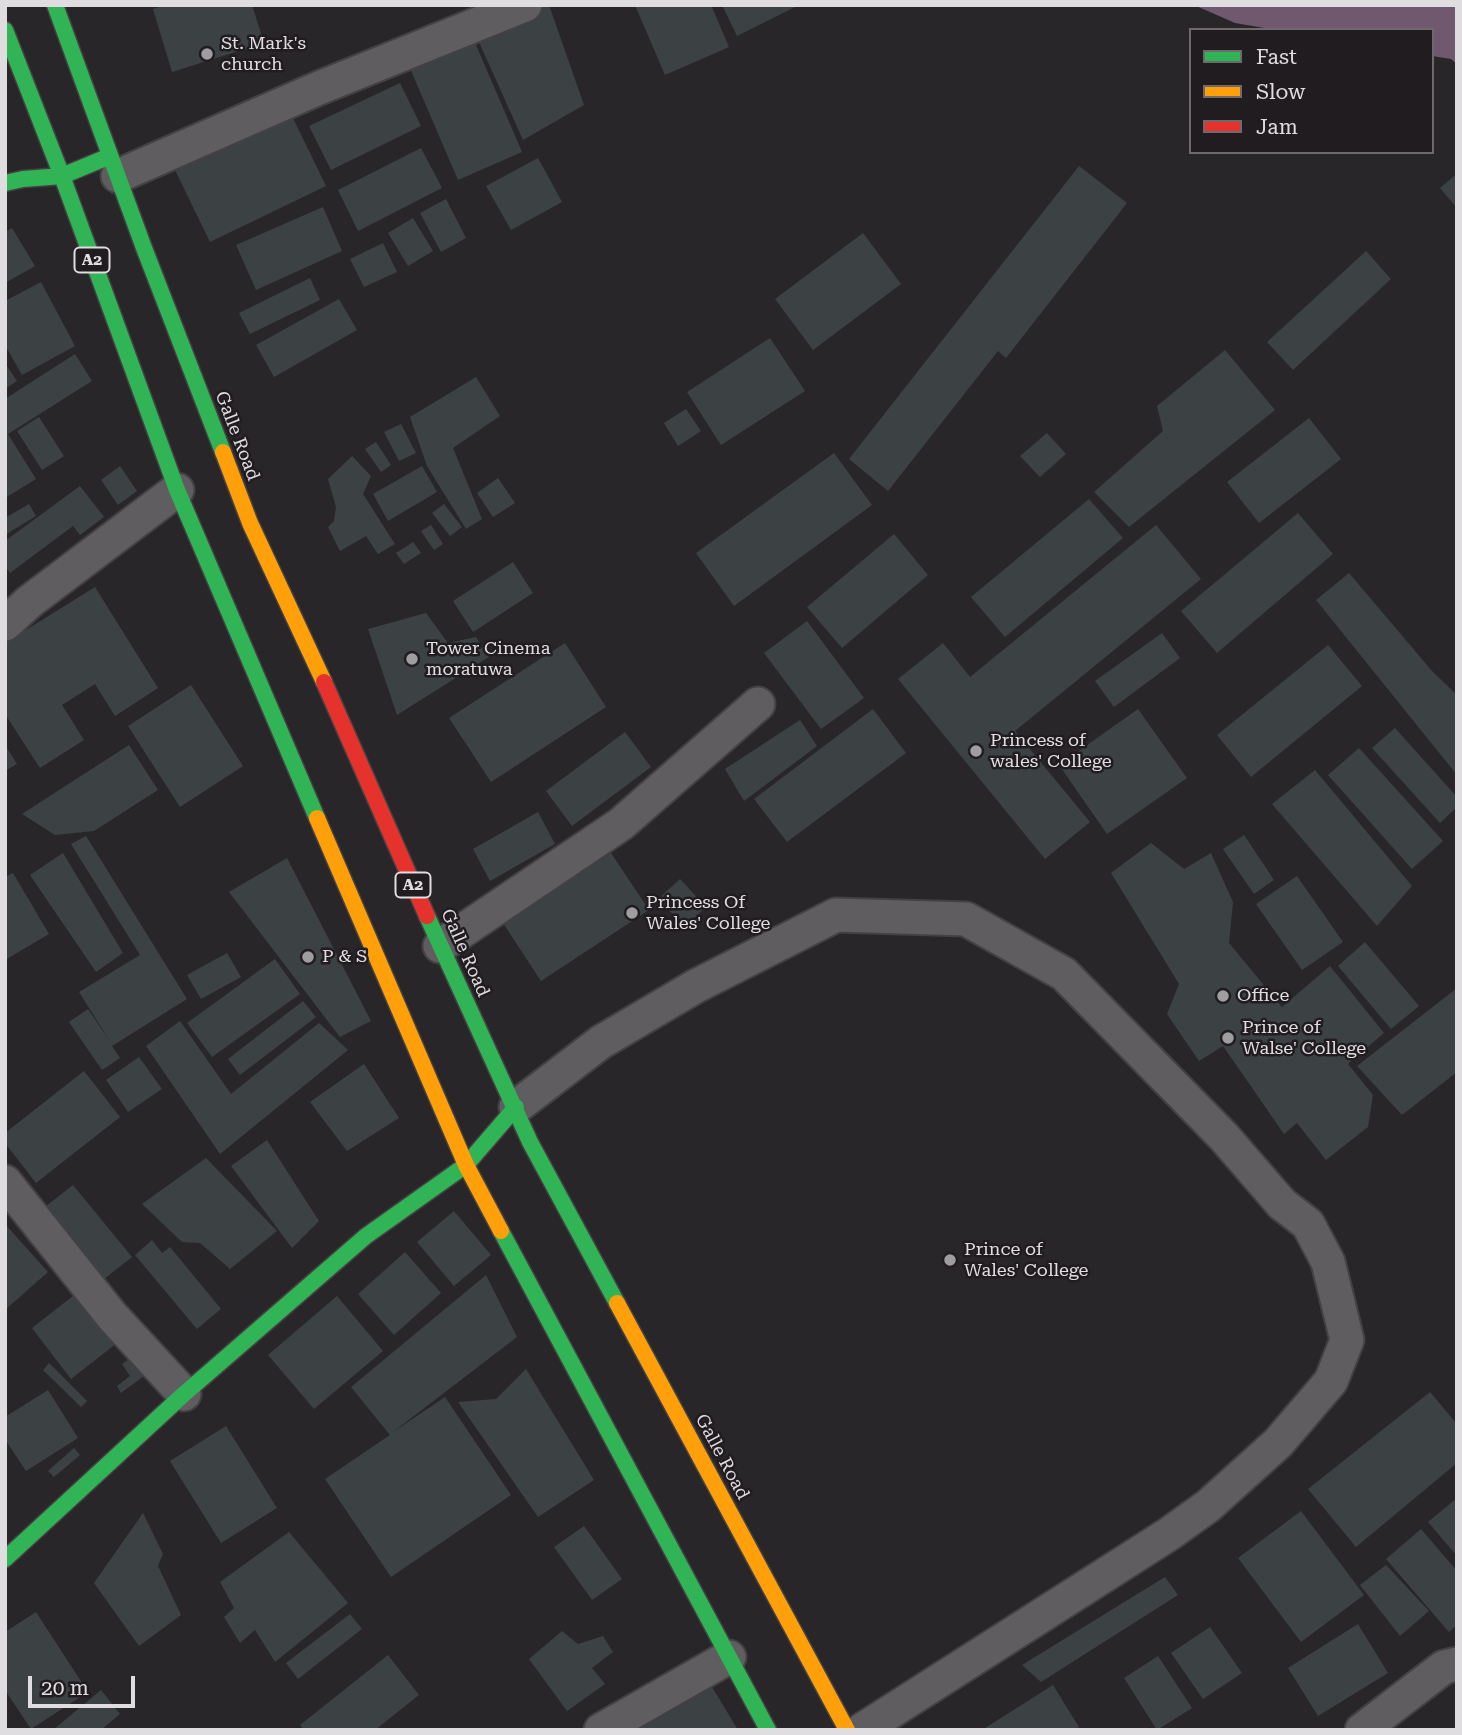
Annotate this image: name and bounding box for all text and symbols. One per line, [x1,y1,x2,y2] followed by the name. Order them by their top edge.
[1189,28,1434,154] legend
[221,33,306,76] place label: St. Mark's church
[1256,45,1297,69] text: Fast
[199,46,215,62] marker: St. Mark's church
[1256,80,1305,104] text: Slow
[1256,115,1298,139] text: Jam
[74,248,110,272] road number: A2
[210,388,264,484] street label: Galle Road
[426,638,550,680] place label: Tower Cinema moratuwa
[404,651,420,667] marker: Tower Cinema moratuwa
[990,730,1112,772] place label: Princess of wales' College
[968,743,984,759] marker: Princess of wales' College
[396,872,430,898] road number: A2
[646,892,770,934] place label: Princess Of Wales' College
[624,905,640,921] marker: Princess Of Wales' College
[436,906,494,1000] street label: Galle Road
[322,946,367,968] place label: P & S
[300,949,316,965] marker: P & S
[1237,985,1289,1007] place label: Office
[1215,988,1231,1004] marker: Office
[1242,1017,1366,1060] place label: Prince of Walse' College
[1220,1030,1236,1046] marker: Prince of Walse' College
[964,1239,1088,1282] place label: Prince of Wales' College
[942,1252,958,1268] marker: Prince of Wales' College
[690,1411,754,1503] street label: Galle Road
[32,1662,138,1706] scale bar
[41,1676,89,1700] text: 20 m

